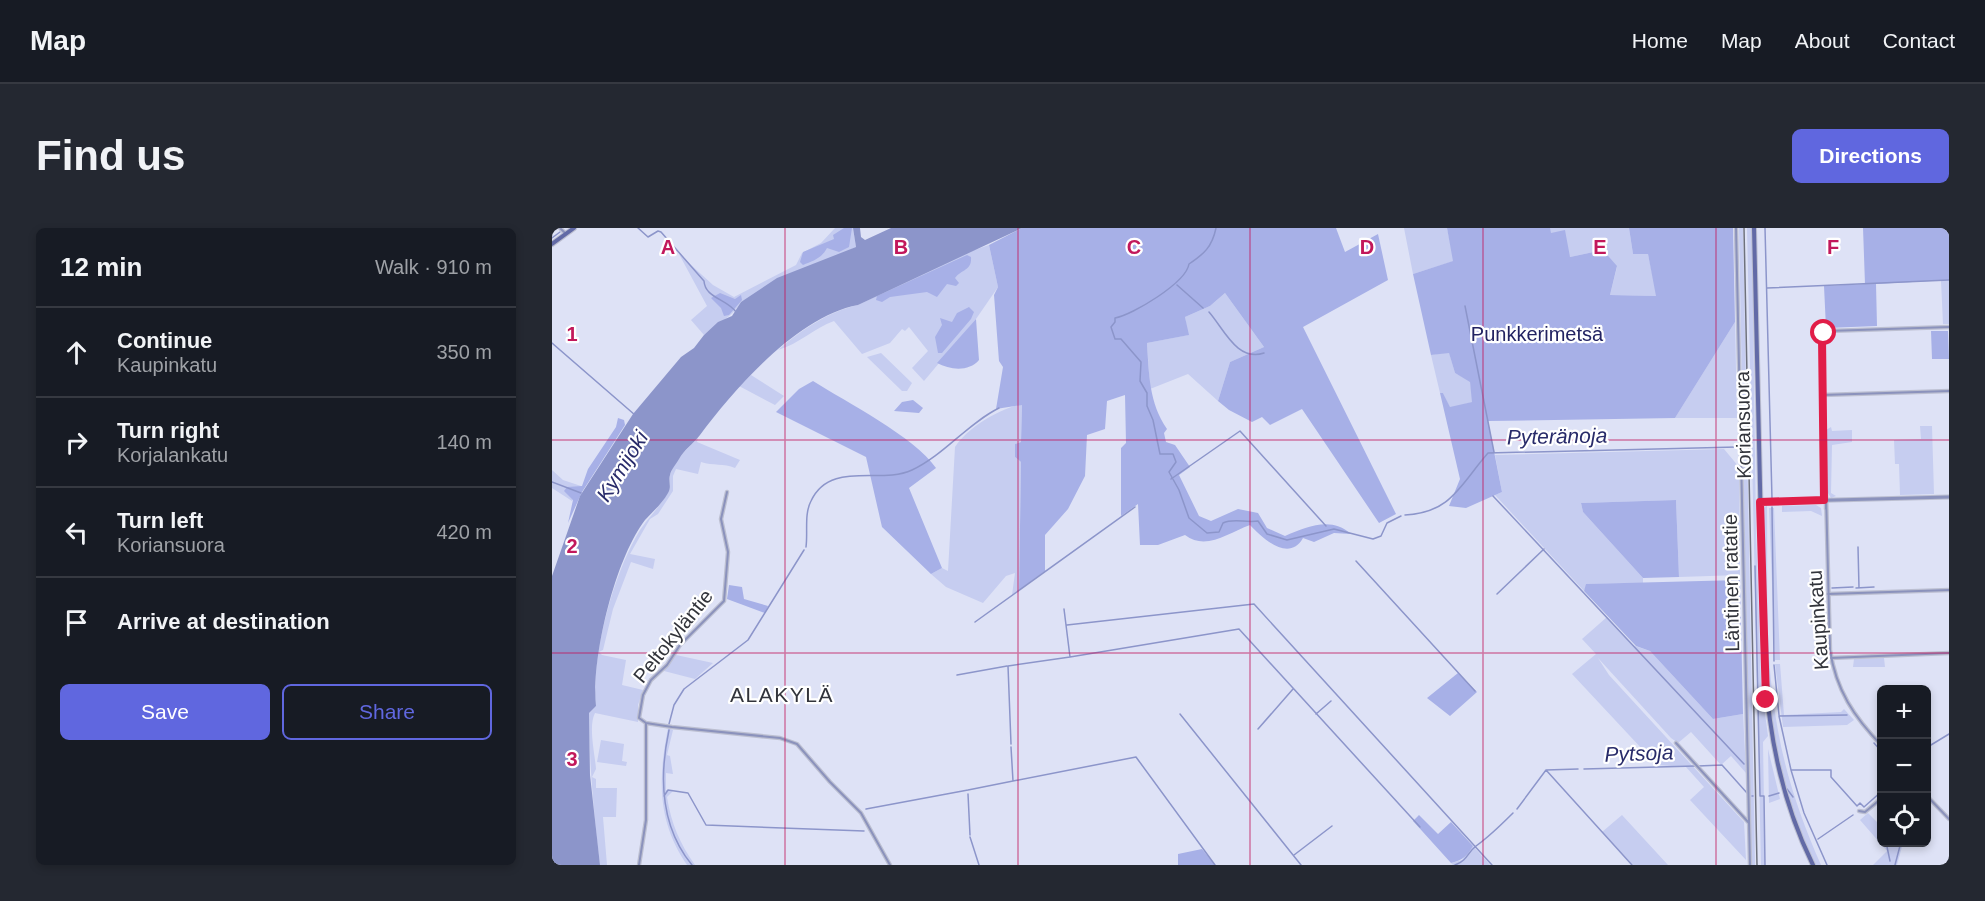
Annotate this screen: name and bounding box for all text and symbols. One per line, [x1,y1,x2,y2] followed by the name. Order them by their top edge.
[30,25,86,56] text: Map
[1632,29,1688,52] text: Home
[1721,29,1762,52] text: Map
[1795,29,1850,52] text: About
[1883,29,1955,52] text: Contact
[1792,129,1949,183] button: Directions
[36,132,185,179] text: Find us
[661,236,675,258] text: A
[894,236,908,258] text: B
[1127,236,1141,258] text: C
[1360,236,1374,258] text: D
[1593,236,1607,258] text: E
[1827,236,1839,258] text: F
[60,252,142,282] text: 12 min
[375,256,492,278] text: Walk · 910 m
[1810,319,1836,345] route start
[566,323,578,345] text: 1
[1471,323,1604,345] park label: Punkkerimetsä
[117,328,212,353] text: Continue
[60,336,93,369] icon: ahead
[436,341,492,363] text: 350 m
[117,354,217,376] text: Kaupinkatu
[1731,370,1755,479] street label: Koriansuora
[117,418,219,443] text: Turn right
[1507,424,1607,448] water label: Pyteränoja
[60,426,93,459] icon: right
[592,426,653,505] water label: Kymijoki
[436,431,492,453] text: 140 m
[117,444,228,466] text: Korjalankatu
[117,508,203,533] text: Turn left
[1719,514,1743,652] street label: Läntinen ratatie
[60,516,93,549] icon: left
[436,521,492,543] text: 420 m
[117,534,225,556] text: Koriansuora
[566,535,578,557] text: 2
[1804,569,1832,671] street label: Kaupinkatu
[629,585,717,687] street label: Peltokyläntie
[60,606,93,639] icon: arrive
[117,609,330,634] text: Arrive at destination
[730,683,834,706] district label: ALAKYLÄ
[60,684,270,740] button: Save
[282,684,492,740] button: Share
[1877,685,1931,847] map controls
[1877,685,1931,739] button: +
[1752,686,1778,712] route end
[1877,739,1931,793] button: −
[1604,740,1674,766] water label: Pytsoja
[566,748,578,770] text: 3
[1877,793,1931,847] button: locate

